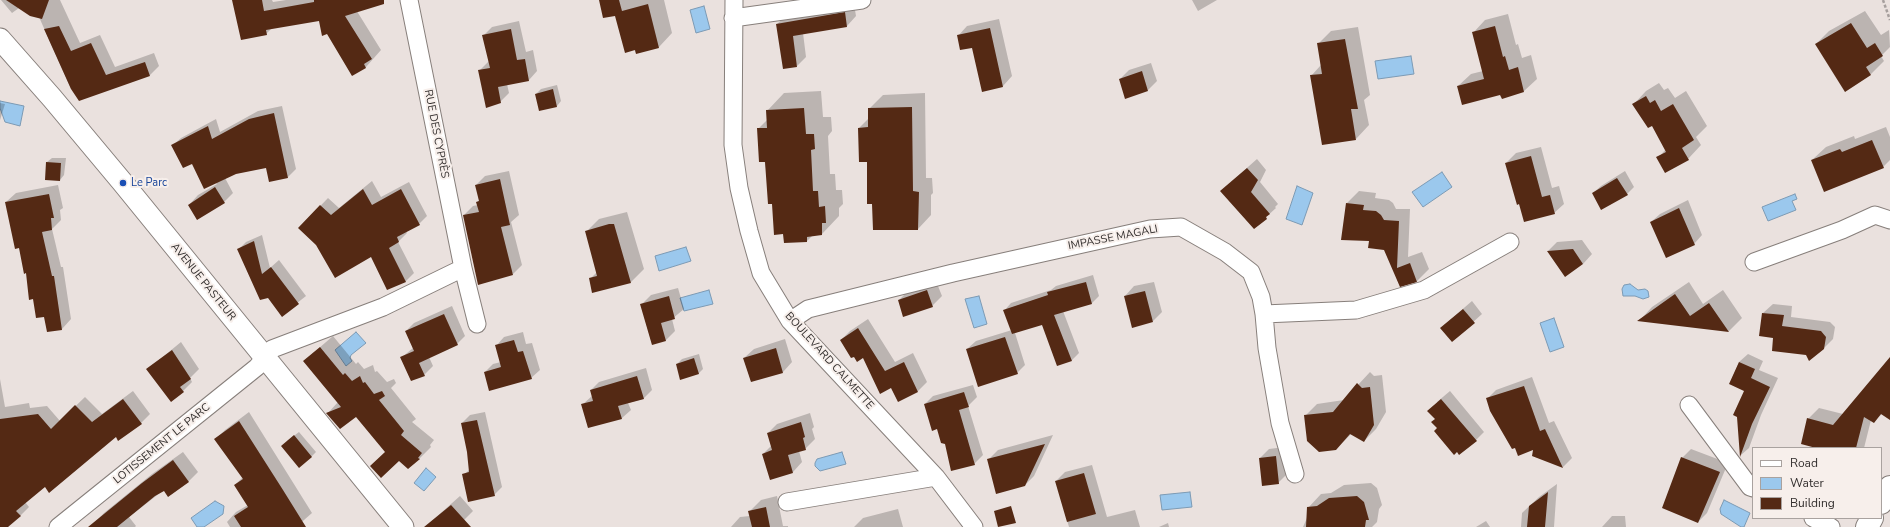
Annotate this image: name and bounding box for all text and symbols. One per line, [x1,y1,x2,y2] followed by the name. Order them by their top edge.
[421,89,451,179] street label: RUE DES CYPRÈS
[131,176,167,190] place label: Le Parc
[118,178,128,188] marker: Le Parc
[1067,223,1159,253] street label: IMPASSE MAGALI
[168,241,238,323] street label: AVENUE PASTEUR
[782,310,876,412] street label: BOULEVARD CALMETTE
[111,401,213,487] street label: LOTISSEMENT LE PARC
[1752,447,1882,519] legend
[1790,455,1818,471] text: Road
[1790,475,1824,491] text: Water
[1790,495,1835,511] text: Building

